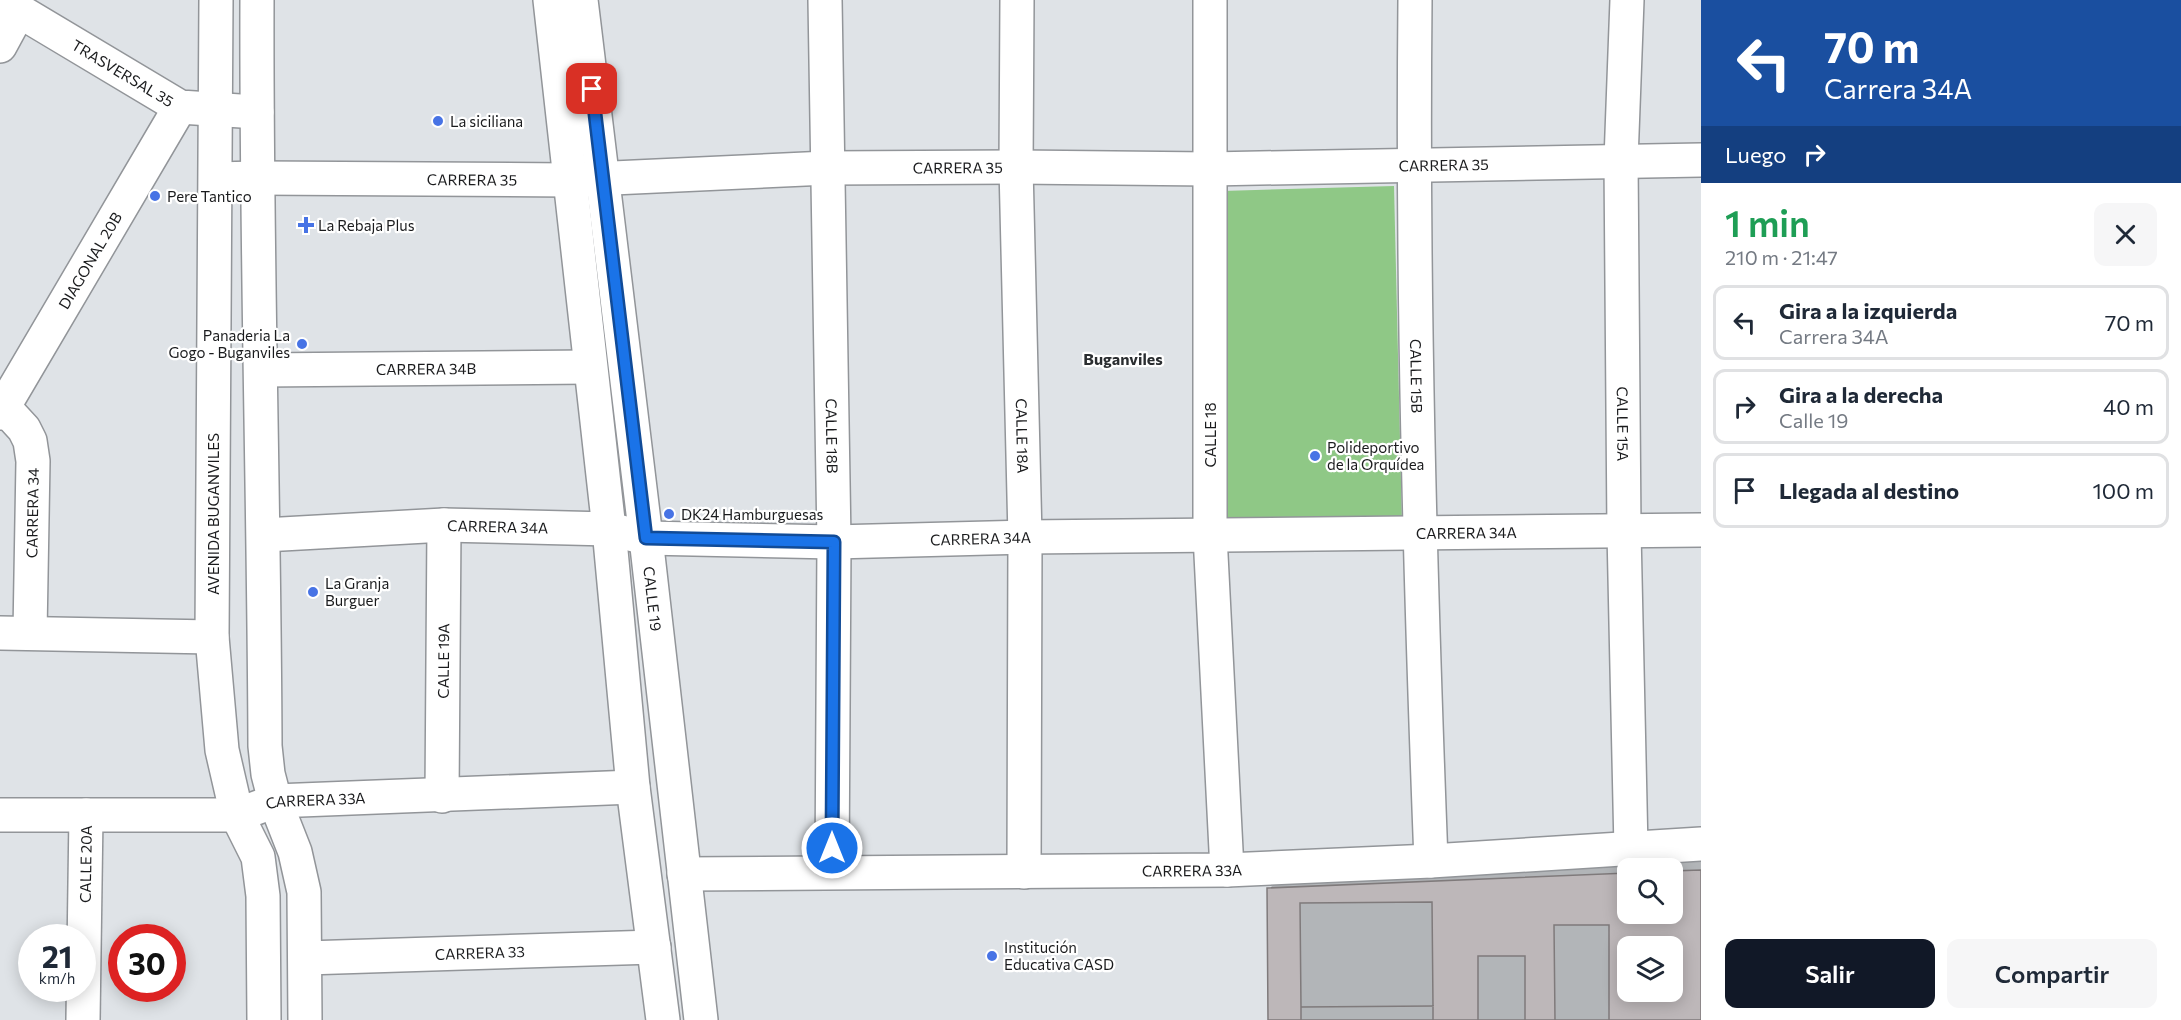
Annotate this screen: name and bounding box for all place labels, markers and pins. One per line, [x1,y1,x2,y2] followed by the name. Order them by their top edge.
[566,63,617,114] pin
[450,112,523,130] place label: La siciliana
[431,114,445,128] marker: La siciliana
[167,187,252,205] place label: Pere Tantico
[148,189,162,203] marker: Pere Tantico
[318,216,415,234] place label: La Rebaja Plus
[299,218,313,232] marker: La Rebaja Plus
[169,326,290,361] place label: Panaderia La Gogo - Buganviles
[295,337,309,351] marker: Panaderia La Gogo - Buganviles
[1327,438,1424,473] place label: Polideportivo de la Orquídea
[1308,449,1322,463] marker: Polideportivo de la Orquídea
[681,505,824,523] place label: DK24 Hamburguesas
[662,507,676,521] marker: DK24 Hamburguesas
[325,574,389,609] place label: La Granja Burguer
[306,585,320,599] marker: La Granja Burguer
[1004,938,1114,973] place label: Institución Educativa CASD
[985,949,999,963] marker: Institución Educativa CASD

